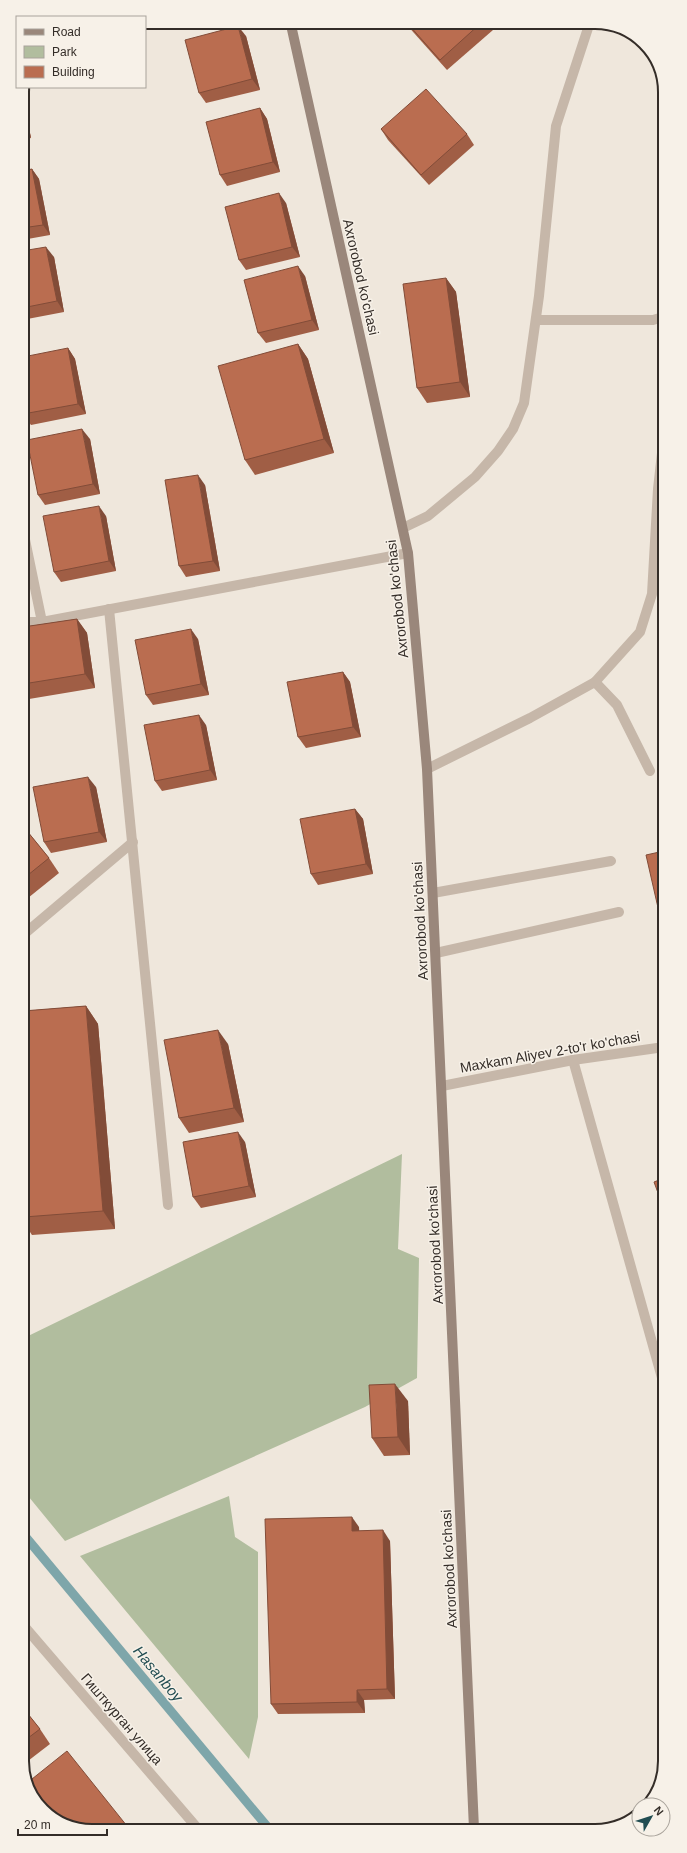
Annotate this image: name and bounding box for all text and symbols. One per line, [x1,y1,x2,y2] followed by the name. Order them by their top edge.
[16,16,146,88] legend
[52,25,81,39] text: Road
[52,45,78,59] text: Park
[52,65,95,79] text: Building
[340,217,382,337] street label: Axrorobod ko'chasi
[383,539,411,659] street label: Axrorobod ko'chasi
[409,861,431,981] street label: Axrorobod ko'chasi
[459,1028,641,1076] street label: Maxkam Aliyev 2-to'r ko'chasi
[424,1185,446,1305] street label: Axrorobod ko'chasi
[438,1509,460,1629] street label: Axrorobod ko'chasi
[130,1642,188,1706] water label: Hasanboy
[78,1670,166,1768] street label: Гишткурган улица
[631,1797,671,1837] north arrow
[652,1804,666,1818] text: N
[18,1811,107,1837] scale bar
[24,1818,51,1832] text: 20 m

